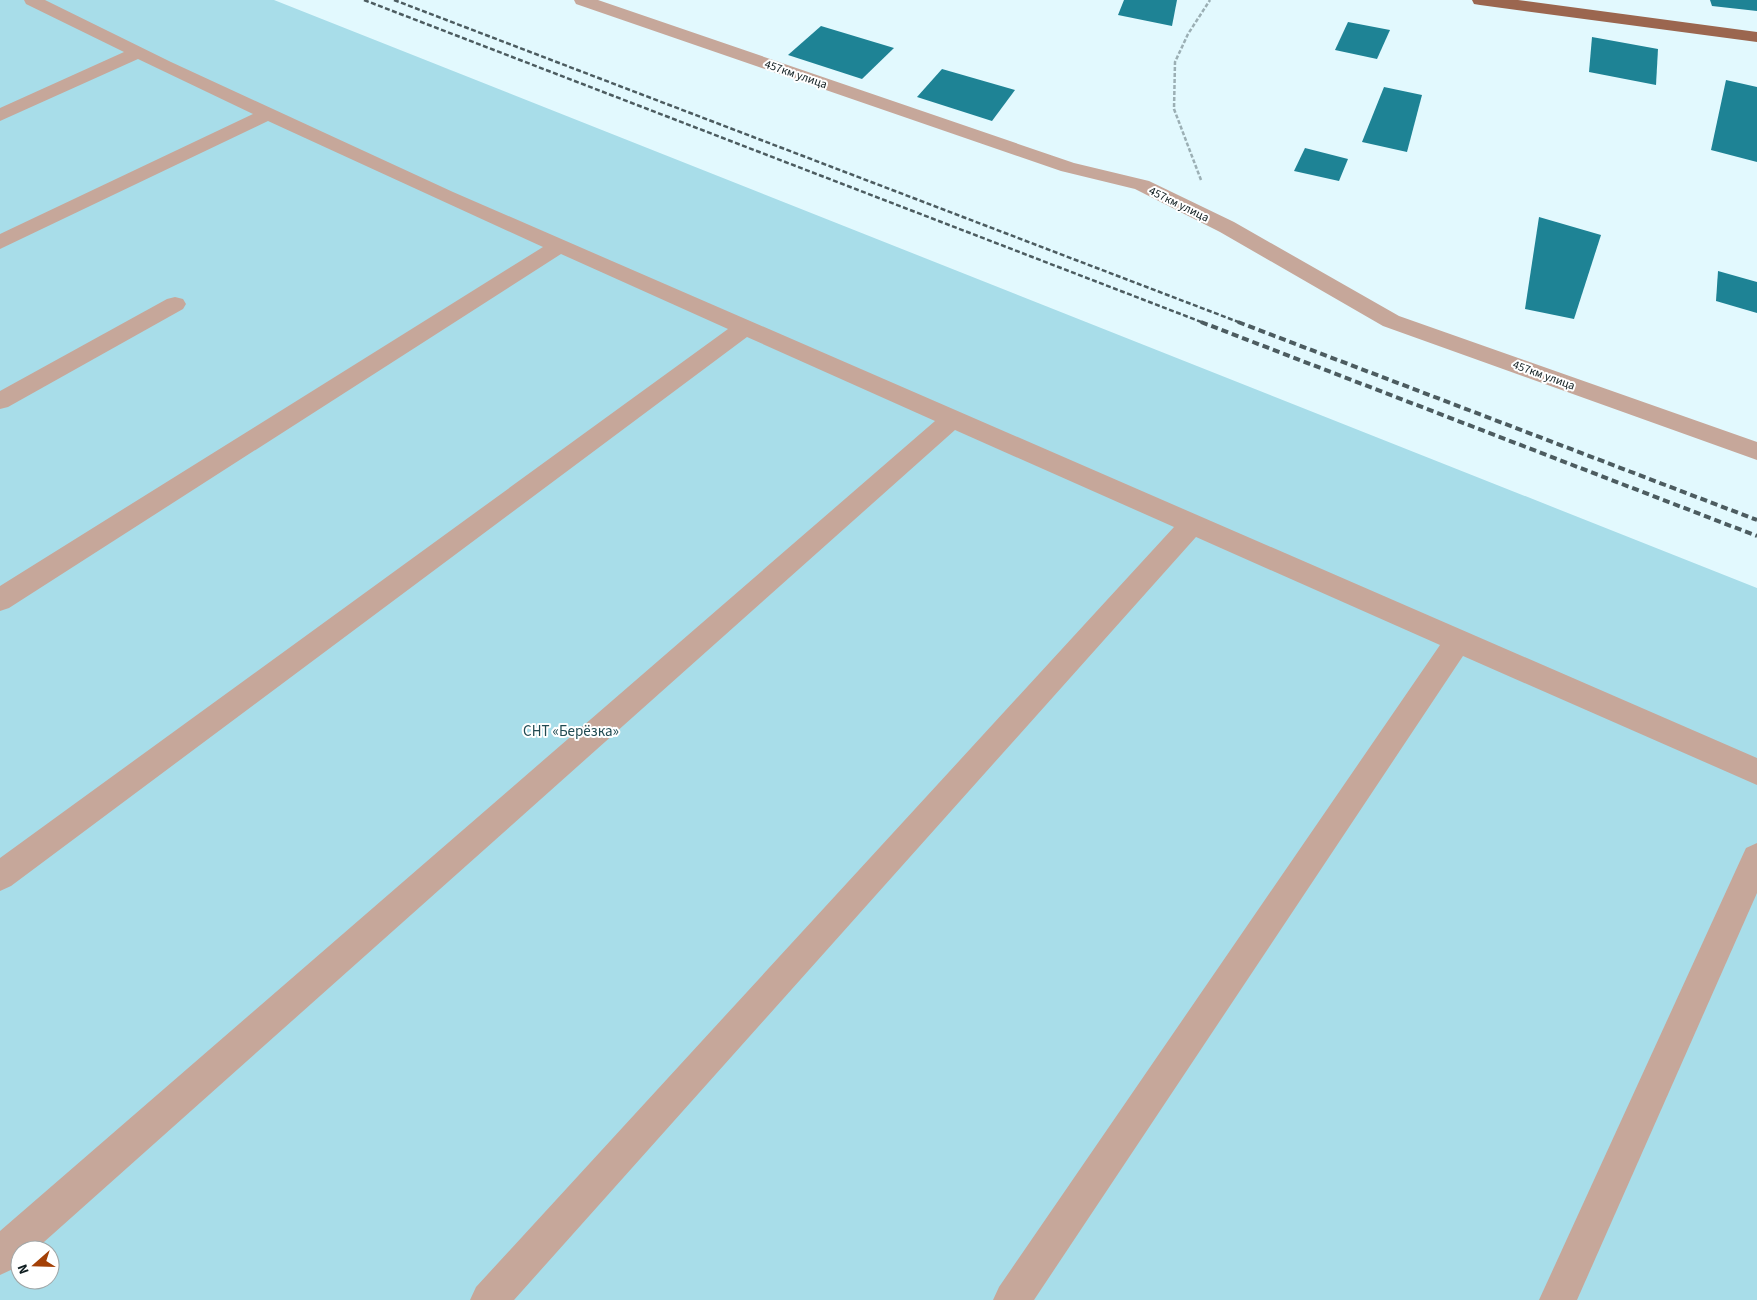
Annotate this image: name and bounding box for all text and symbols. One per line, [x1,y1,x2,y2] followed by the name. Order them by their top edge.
[762,56,829,93] street label: 457км улица
[1146,182,1212,226] street label: 457км улица
[1510,356,1577,395] street label: 457км улица
[523,721,619,742] park label: СНТ «Берёзка»
[10,1240,60,1290] north arrow
[13,1261,35,1277] text: N

